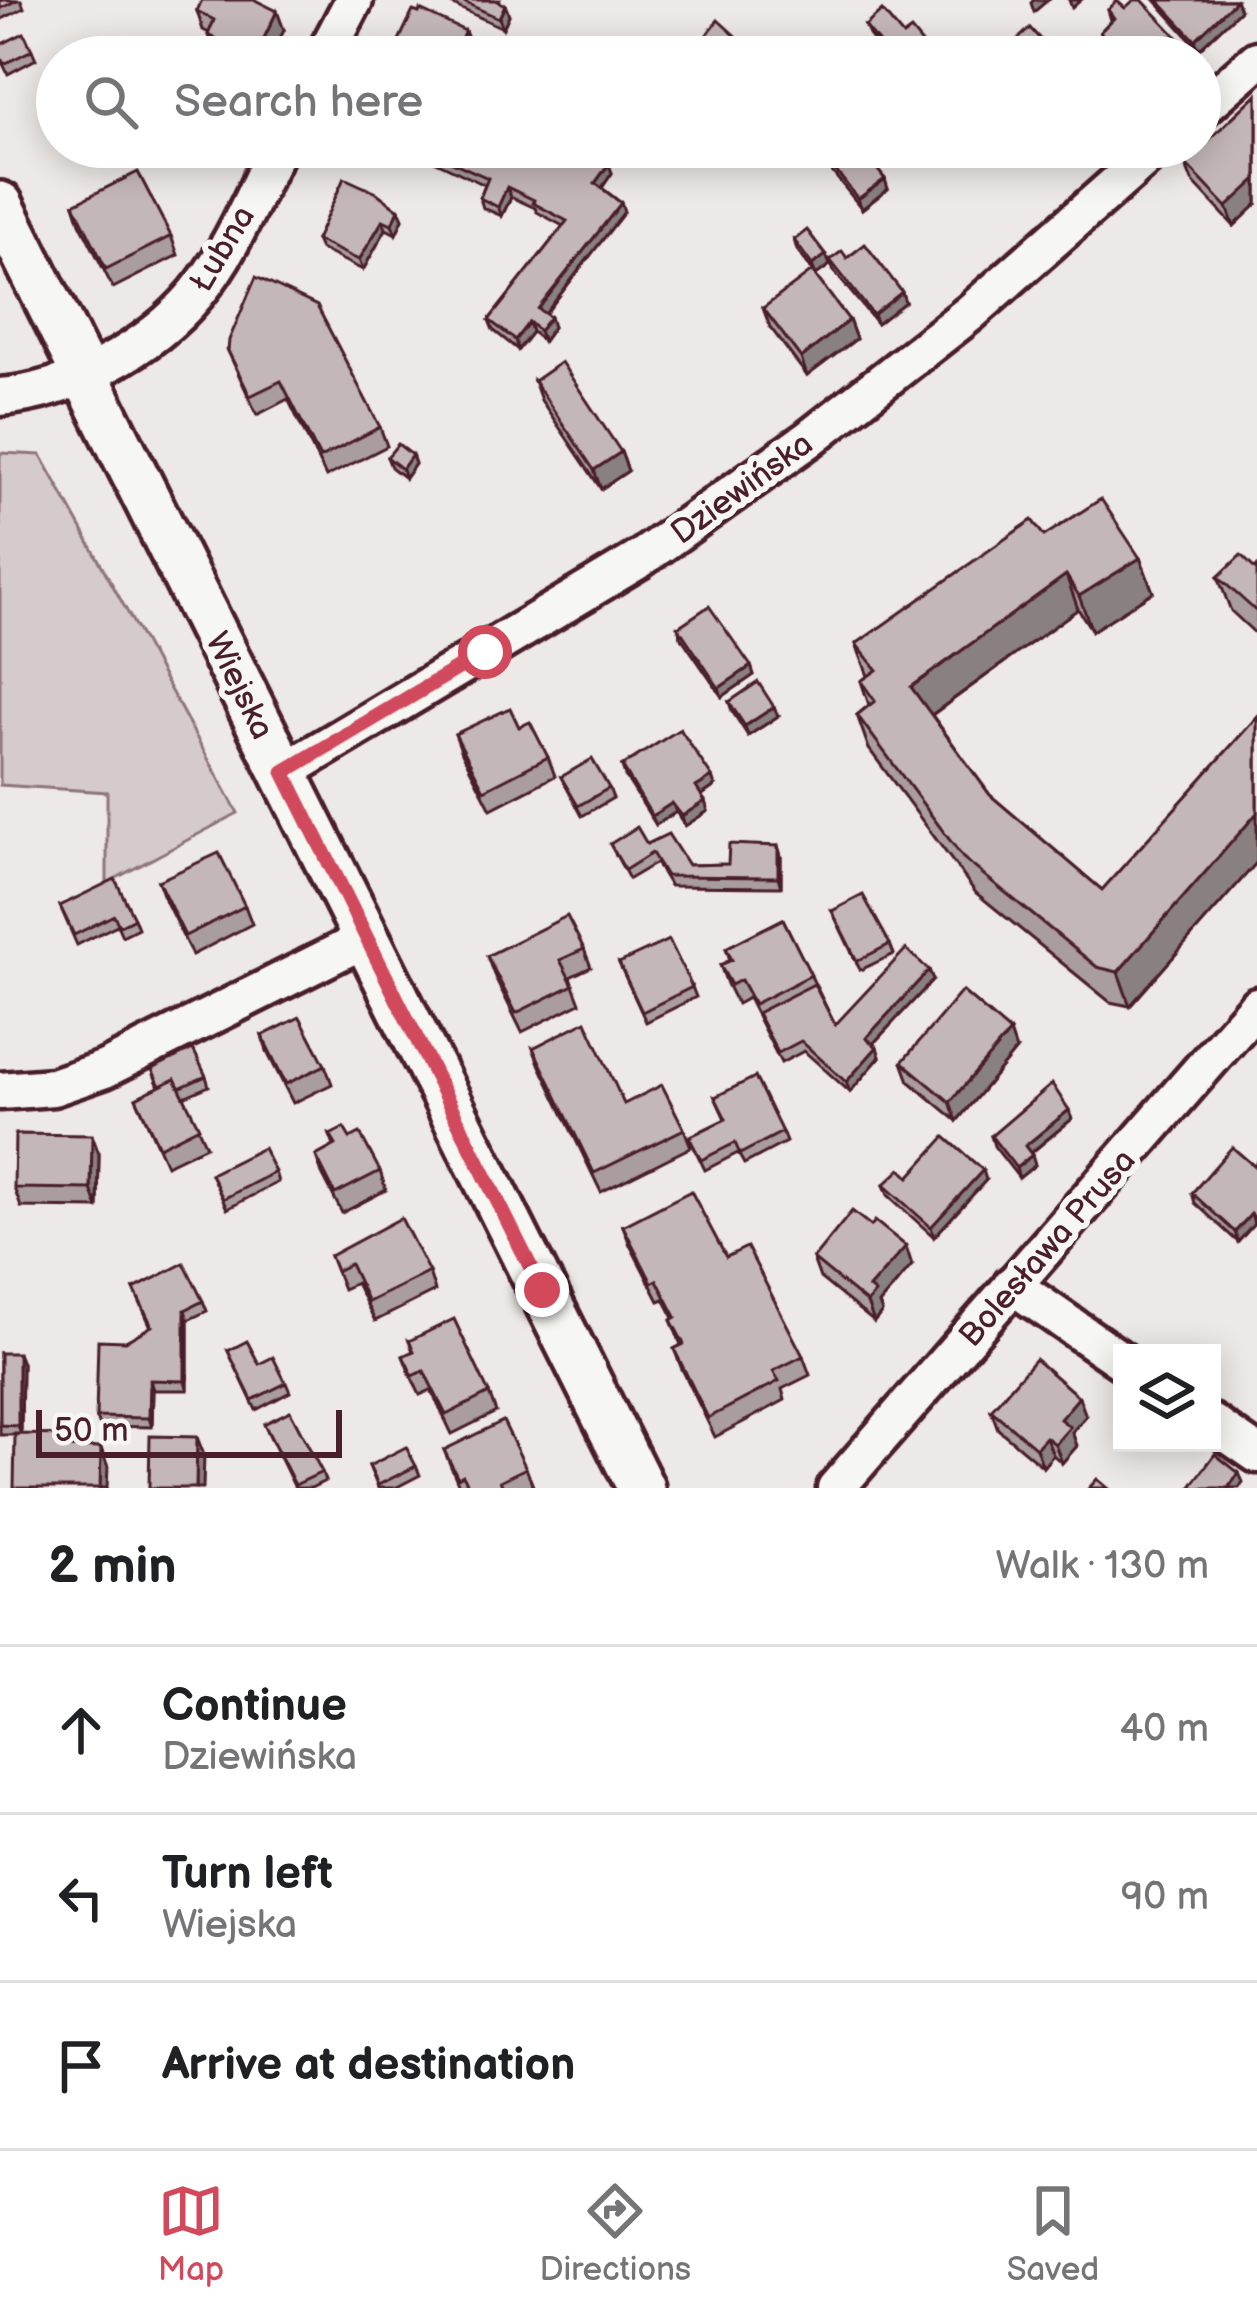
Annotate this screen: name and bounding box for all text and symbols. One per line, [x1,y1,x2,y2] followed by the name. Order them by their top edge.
[36,36,1221,168] search box
[78,69,144,135] icon: search
[174,75,423,130] text: Search here
[182,199,264,299] street label: Łubna
[664,424,821,553] street label: Dziewińska
[458,625,512,679] route start
[196,626,282,746] street label: Wiejska
[951,1141,1144,1355] street label: Bolesława Prusa
[515,1263,569,1317] route end
[1113,1344,1221,1452] map controls
[1113,1344,1221,1452] button: layers
[36,1404,342,1457] scale bar
[54,1411,129,1451] text: 50 m
[48,1536,177,1597] text: 2 min
[996,1543,1209,1590] text: Walk · 130 m
[162,1679,347,1734] text: Continue
[48,1697,114,1763] icon: ahead
[1119,1706,1209,1753] text: 40 m
[162,1734,357,1781] text: Dziewińska
[162,1847,333,1902] text: Turn left
[48,1865,114,1931] icon: left
[1121,1874,1209,1921] text: 90 m
[162,1902,297,1949] text: Wiejska
[48,2033,114,2099] icon: arrive
[162,2038,575,2093] text: Arrive at destination
[158,2178,224,2290] tab: Map
[539,2178,691,2290] tab: Directions
[1007,2178,1099,2290] tab: Saved

